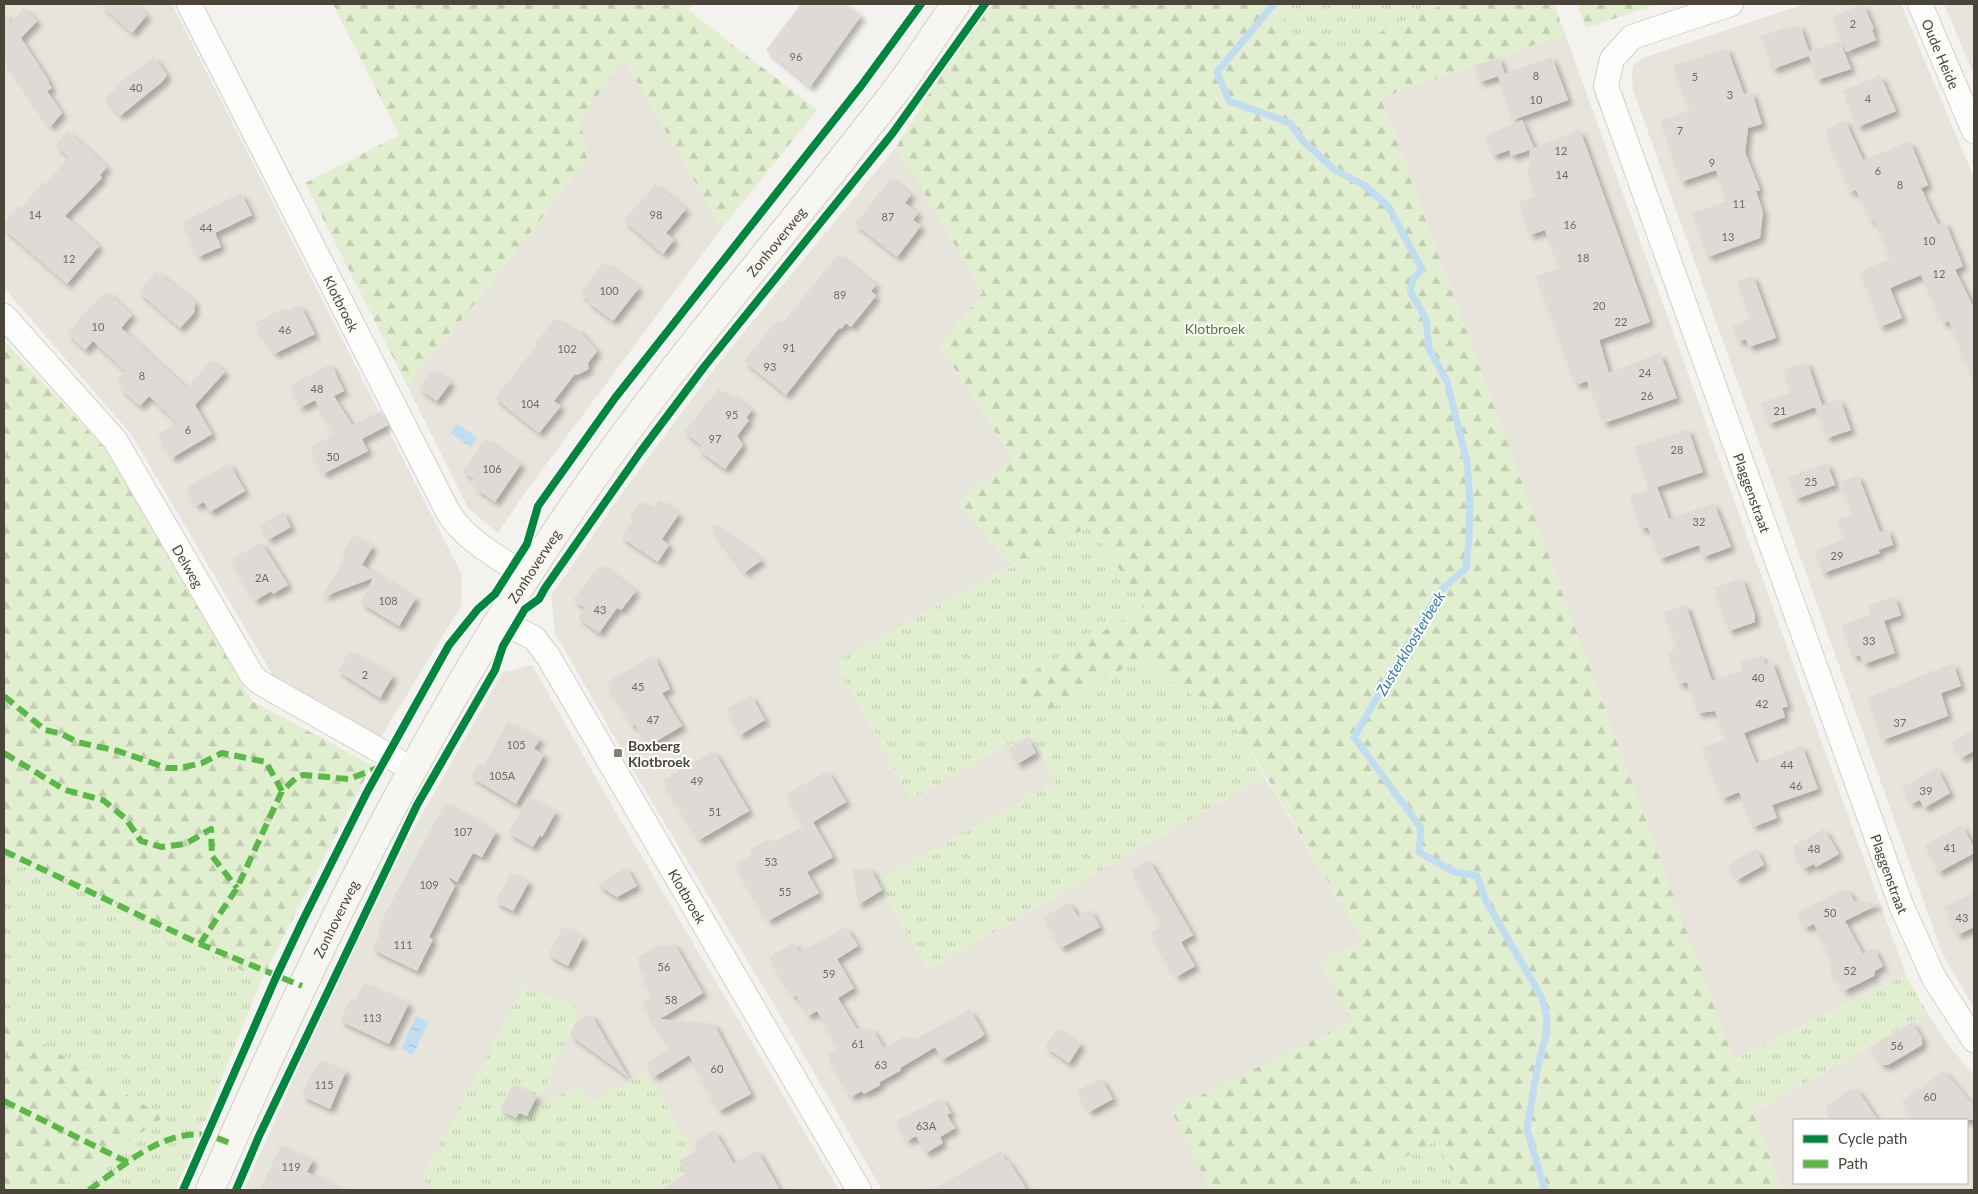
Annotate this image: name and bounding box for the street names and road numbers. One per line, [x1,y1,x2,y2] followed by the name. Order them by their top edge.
[1919,16,1963,91] street label: Oude Heide
[743,203,809,280] street label: Zonhoverweg
[320,272,363,335] street label: Klotbroek
[1730,451,1775,535] street label: Plaggenstraat
[504,526,564,606] street label: Zonhoverweg
[169,541,207,590] street label: Delweg
[1868,832,1912,916] street label: Plaggenstraat
[665,866,711,927] street label: Klotbroek
[309,877,362,960] street label: Zonhoverweg

